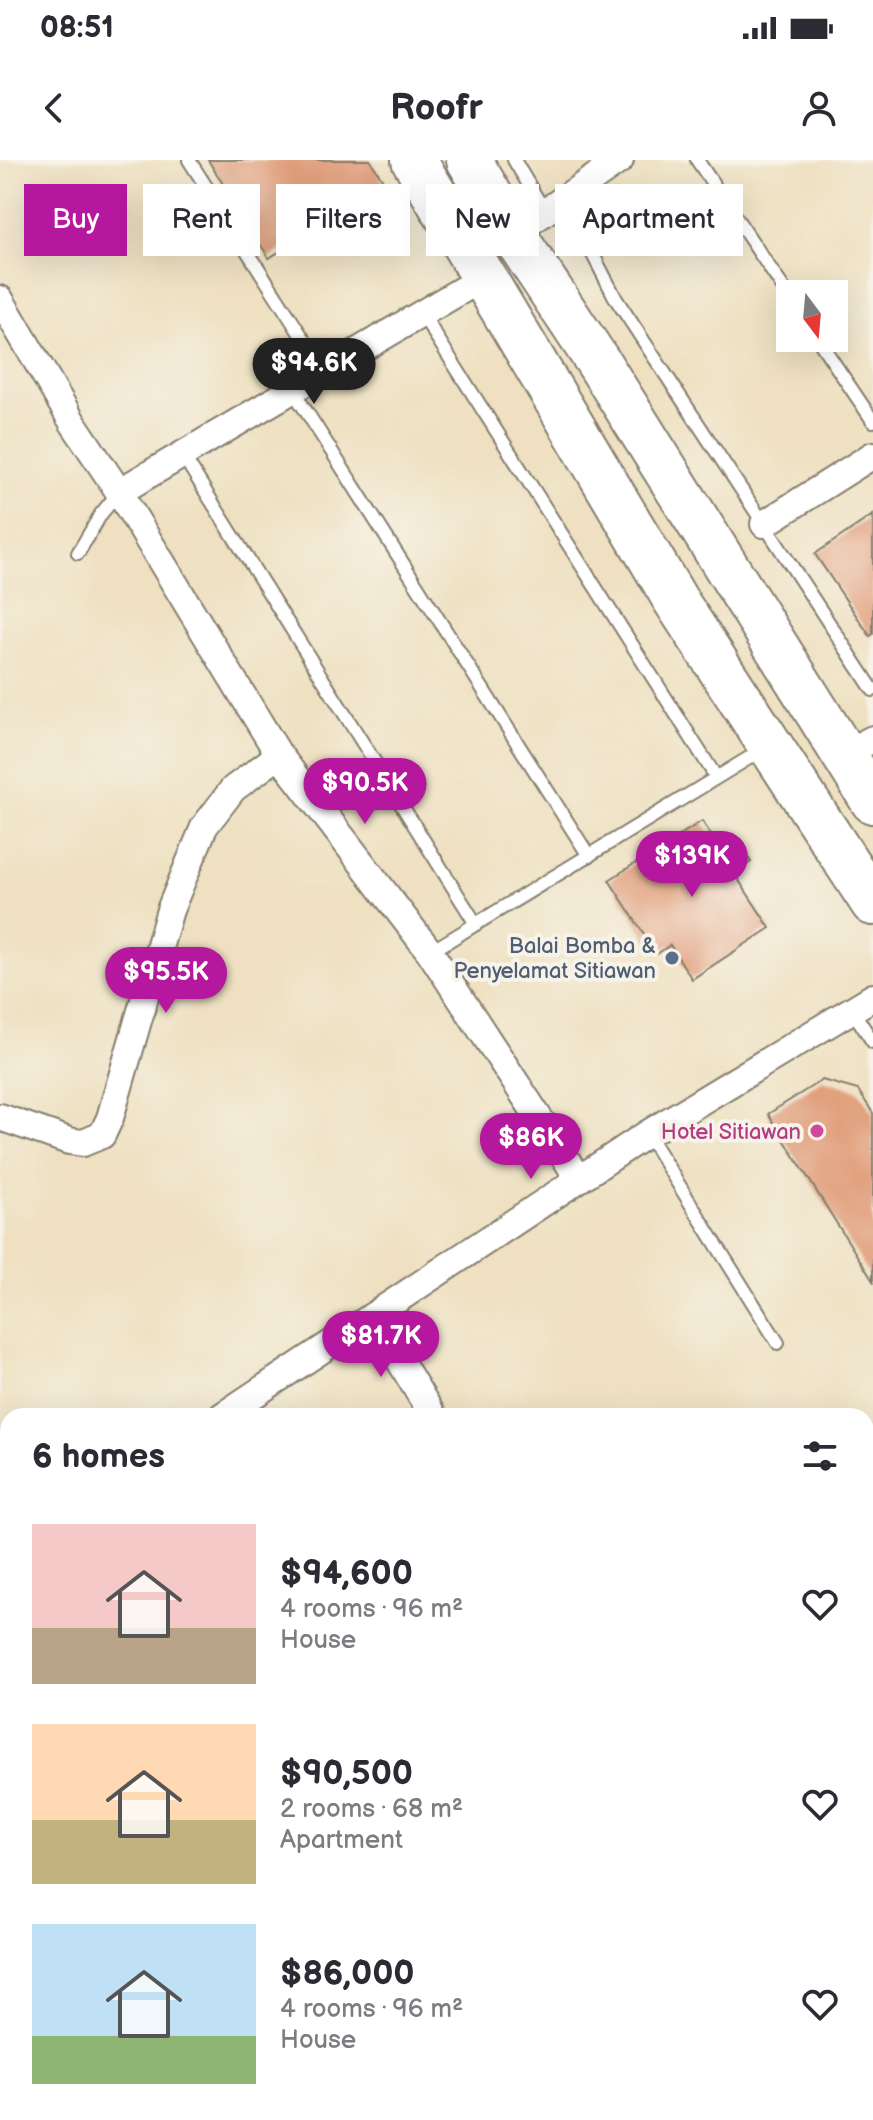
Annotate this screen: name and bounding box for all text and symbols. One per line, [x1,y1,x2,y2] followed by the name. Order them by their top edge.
[40,10,114,46] text: 08:51
[32,86,76,130] icon: back
[797,86,841,130] icon: person
[390,87,483,130] text: Roofr
[24,184,127,256] chip: Buy
[143,184,260,256] chip: Rent
[276,184,410,256] chip: Filters
[426,184,539,256] chip: New
[555,184,743,256] chip: Apartment
[776,280,848,352] north arrow
[776,280,848,352] map controls
[249,338,379,406] pin: $94.6K
[271,348,357,379] text: $94.6K
[300,758,430,826] pin: $90.5K
[322,768,408,799] text: $90.5K
[636,831,748,899] pin: $139K
[654,841,730,872] text: $139K
[454,933,656,985] place label: Balai Bomba & Penyelamat Sitiawan
[101,947,231,1015] pin: $95.5K
[663,949,681,967] marker: Balai Bomba & Penyelamat Sitiawan
[123,957,209,988] text: $95.5K
[484,1113,578,1181] pin: $86K
[661,1119,801,1146] place label: Hotel Sitiawan
[808,1122,826,1140] marker: Hotel Sitiawan
[498,1123,564,1154] text: $86K
[316,1311,446,1379] pin: $81.7K
[340,1321,422,1352] text: $81.7K
[798,1434,842,1478] icon: filters
[32,1436,165,1477] text: 6 homes
[280,1553,413,1594] text: $94,600
[96,1556,192,1652] icon: home
[798,1582,842,1626] icon: heart
[280,1594,463,1625] text: 4 rooms · 96 m²
[280,1625,356,1656] text: House
[280,1753,413,1794] text: $90,500
[96,1756,192,1852] icon: home
[798,1782,842,1826] icon: heart
[280,1794,463,1825] text: 2 rooms · 68 m²
[280,1825,403,1856] text: Apartment
[280,1953,415,1994] text: $86,000
[96,1956,192,2052] icon: home
[798,1982,842,2026] icon: heart
[280,1994,463,2025] text: 4 rooms · 96 m²
[280,2025,356,2056] text: House

